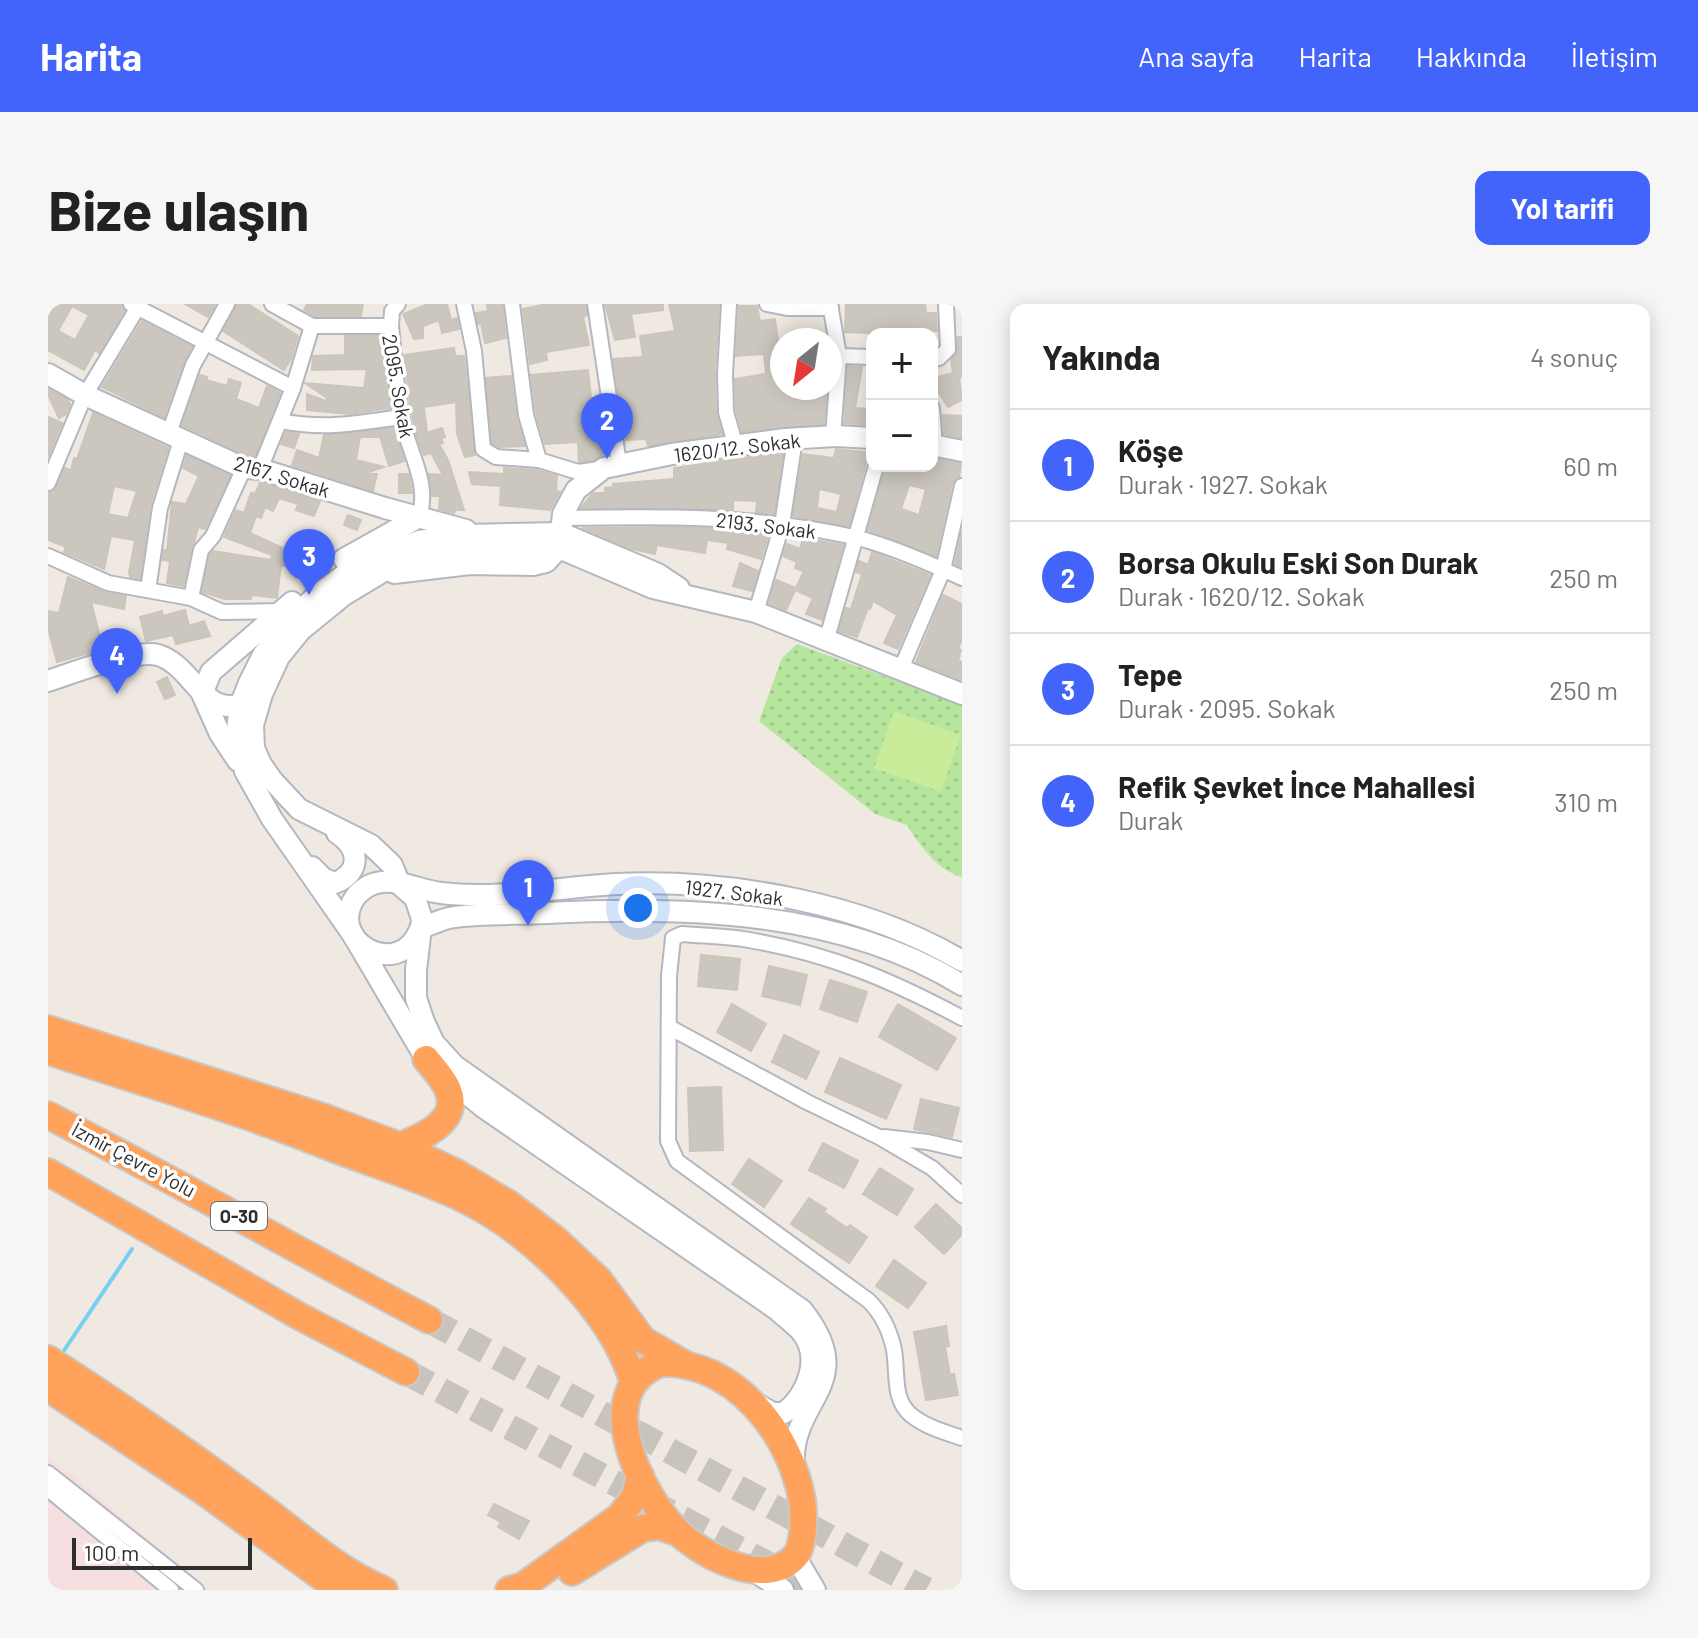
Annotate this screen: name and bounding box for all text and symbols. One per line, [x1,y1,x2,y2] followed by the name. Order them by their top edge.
[40,33,142,79] text: Harita
[1138,39,1254,73] text: Ana sayfa
[1298,39,1372,73] text: Harita
[1416,39,1527,73] text: Hakkında
[1571,39,1658,73] text: İletişim
[1475,171,1650,245] button: Yol tarifi
[48,175,309,242] text: Bize ulaşın
[770,328,842,400] north arrow
[866,328,938,472] map controls
[866,328,938,400] button: +
[378,332,420,440] street label: 2095. Sokak
[1042,336,1161,377] text: Yakında
[1530,341,1618,372] text: 4 sonuç
[581,393,633,459] pin: 2
[866,400,938,472] button: −
[672,427,802,467] street label: 1620/12. Sokak
[1118,432,1184,468] text: Köşe
[231,450,333,502] street label: 2167. Sokak
[1063,450,1073,481] text: 1
[1563,450,1618,481] text: 60 m
[1118,468,1328,499] text: Durak · 1927. Sokak
[715,507,817,543] street label: 2193. Sokak
[283,529,335,595] pin: 3
[1118,544,1479,580] text: Borsa Okulu Eski Son Durak
[1061,562,1075,593] text: 2
[1549,562,1618,593] text: 250 m
[1118,580,1365,611] text: Durak · 1620/12. Sokak
[91,628,143,694] pin: 4
[1118,656,1183,692] text: Tepe
[1061,674,1075,705] text: 3
[1549,674,1618,705] text: 250 m
[1118,692,1336,723] text: Durak · 2095. Sokak
[1118,768,1475,804] text: Refik Şevket İnce Mahallesi
[1060,786,1076,817] text: 4
[1554,786,1618,817] text: 310 m
[1118,804,1183,835] text: Durak
[502,860,554,926] pin: 1
[683,874,785,910] street label: 1927. Sokak
[618,888,658,928] your location
[68,1116,200,1202] street label: İzmir Çevre Yolu
[211,1202,267,1230] road number: O-30
[72,1534,252,1570] scale bar
[84,1539,139,1565] text: 100 m

